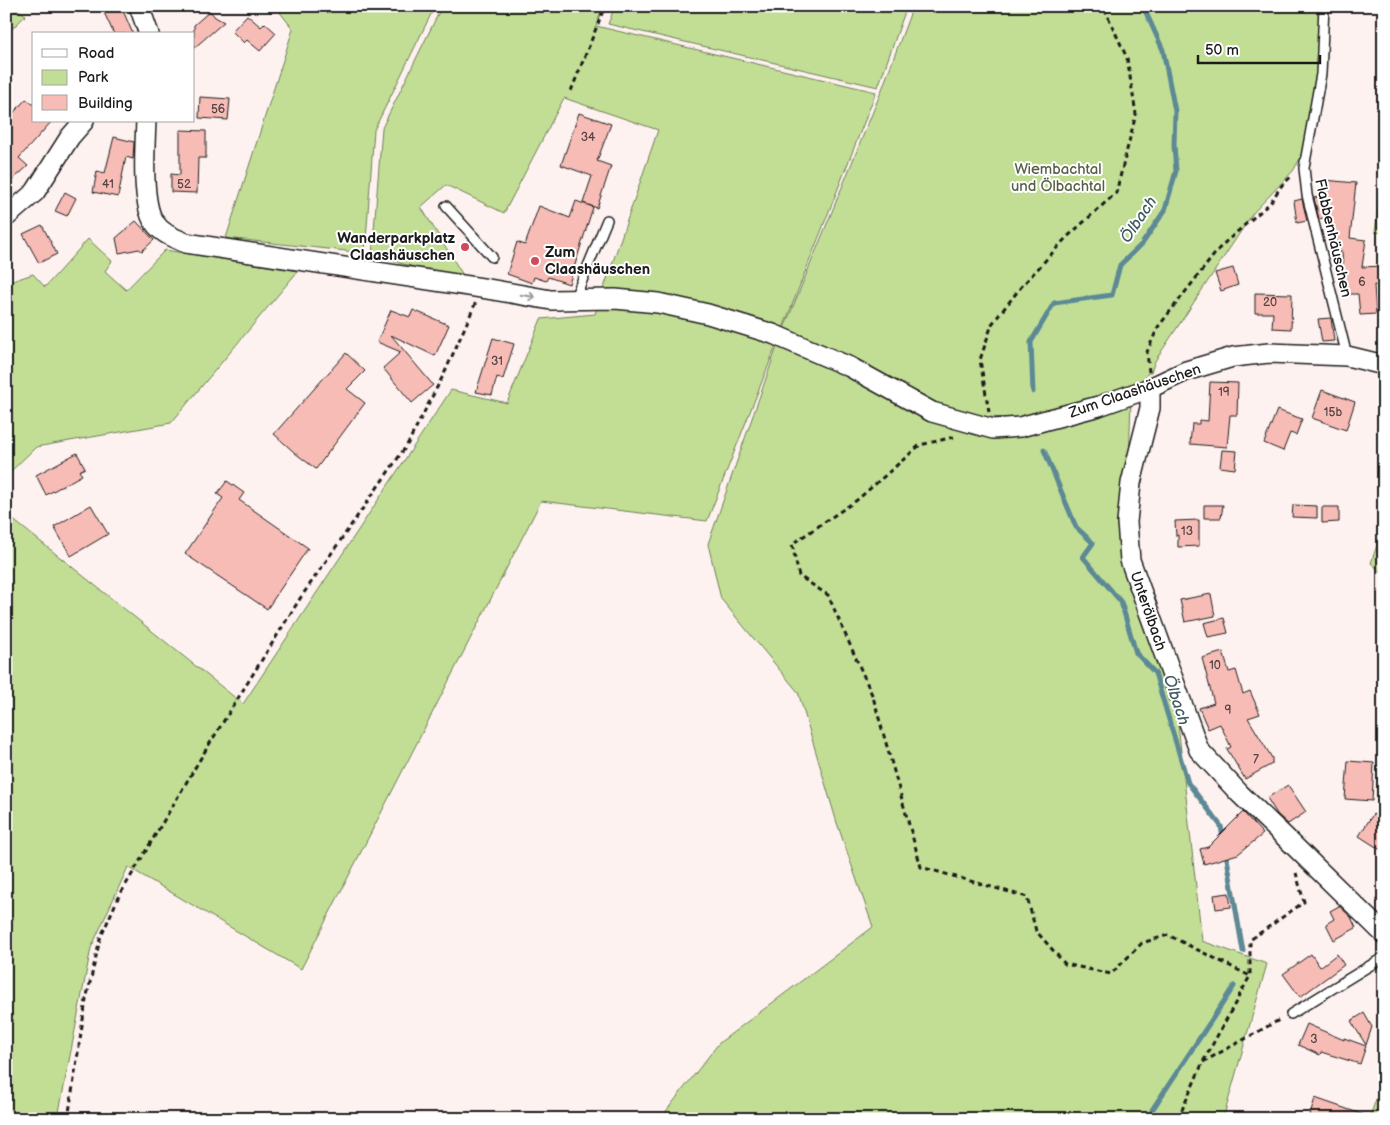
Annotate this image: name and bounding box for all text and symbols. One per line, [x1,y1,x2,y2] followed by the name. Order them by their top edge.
[32,32,195,122] legend
[1198,32,1320,64] scale bar
[1205,41,1239,60] text: 50 m
[78,44,114,63] text: Road
[78,68,109,87] text: Park
[78,94,133,113] text: Building
[211,102,225,117] house number: 56
[581,130,596,145] house number: 34
[1011,160,1105,196] park label: Wiembachtal und Ölbachtal
[102,177,114,192] house number: 41
[177,177,191,192] house number: 52
[1310,177,1356,299] street label: Flabbenhäuschen
[1116,192,1161,247] water label: Ölbach
[337,229,456,265] place label: Wanderparkplatz Claashäuschen
[459,241,471,253] marker: Wanderparkplatz Claashäuschen
[545,243,650,279] place label: Zum Claashäuschen
[529,255,541,267] marker: Zum Claashäuschen
[1358,275,1366,290] house number: 6
[520,292,536,302] one-way arrow
[1263,295,1277,310] house number: 20
[491,354,503,369] house number: 31
[1066,360,1203,423] street label: Zum Claashäuschen
[1218,385,1230,400] house number: 19
[1324,405,1342,420] house number: 15b
[1181,524,1193,539] house number: 13
[1126,569,1170,653] street label: Unterölbach
[1209,658,1221,673] house number: 10
[1159,672,1194,728] water label: Ölbach
[1225,703,1232,718] house number: 9
[1253,752,1259,767] house number: 7
[1310,1032,1318,1047] house number: 3

